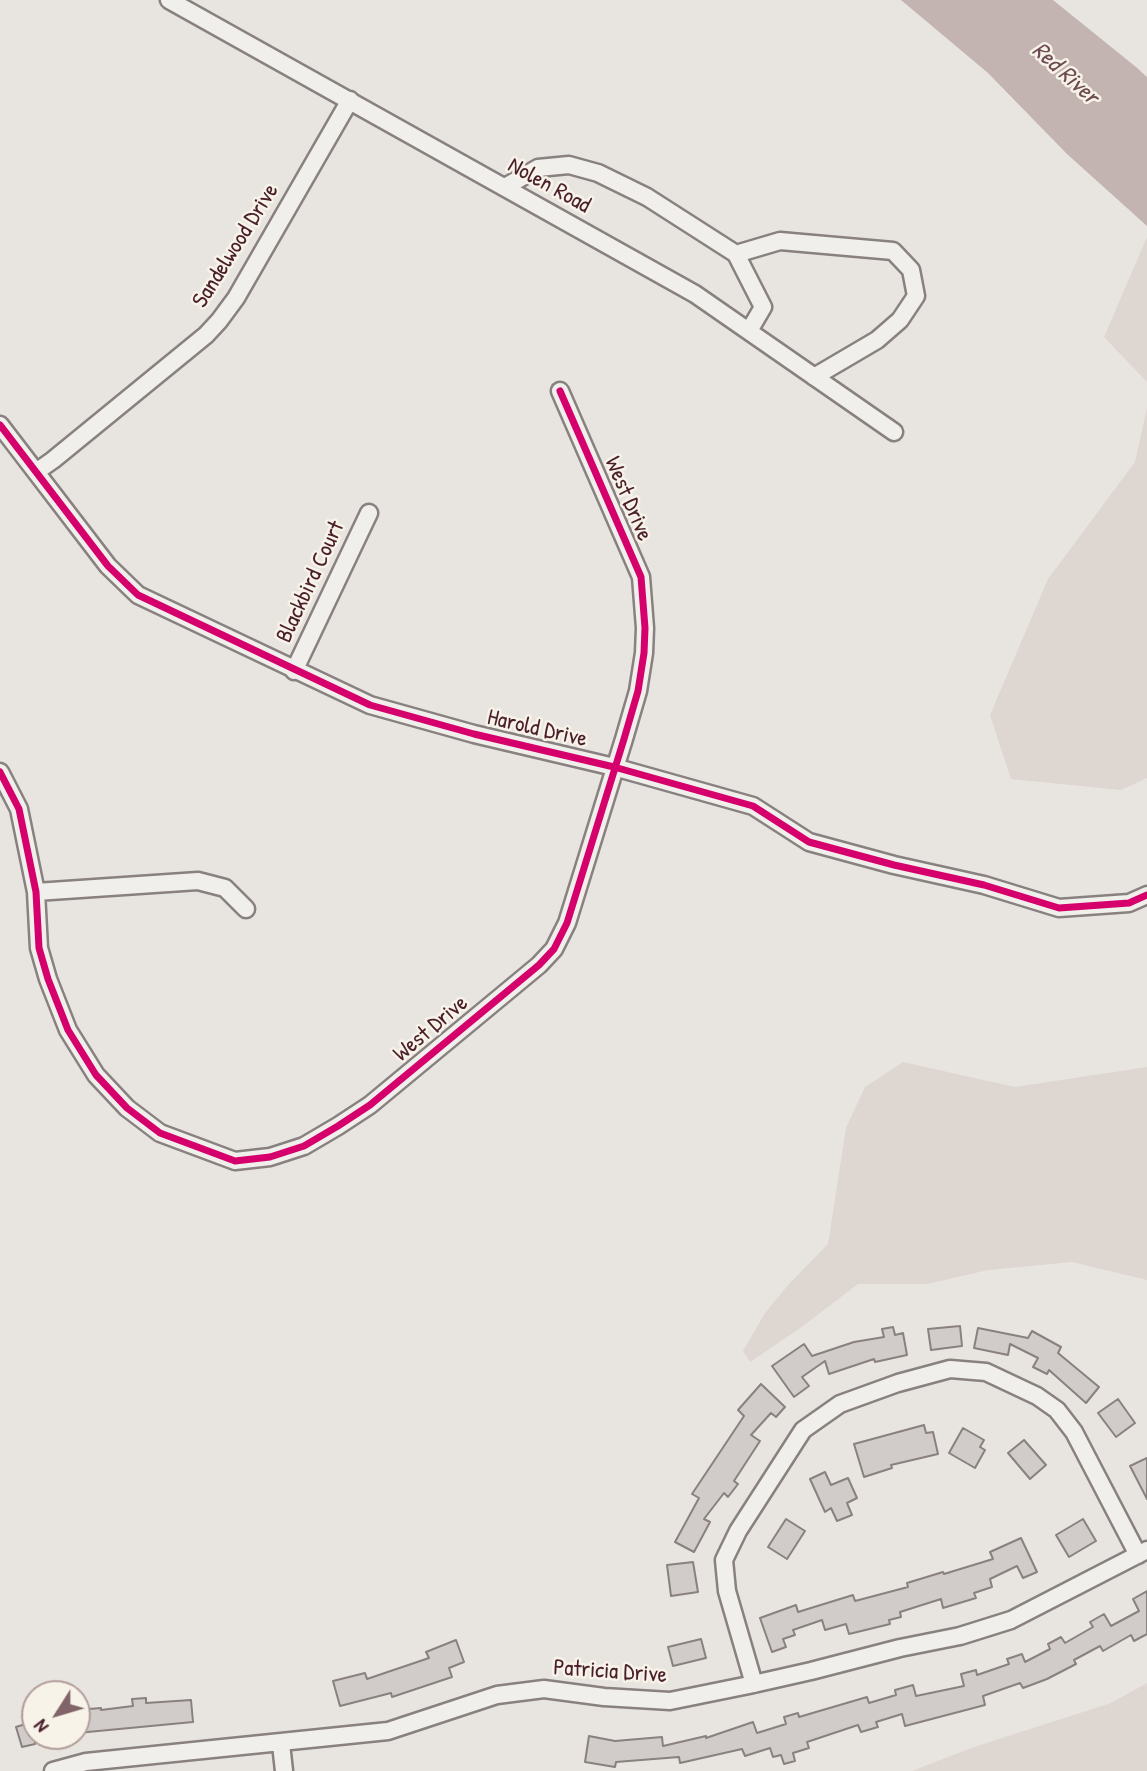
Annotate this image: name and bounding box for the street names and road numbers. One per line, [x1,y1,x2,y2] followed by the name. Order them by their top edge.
[503,152,595,220] street label: Nolen Road
[187,179,285,313] street label: Sandelwood Drive
[598,453,658,545] street label: West Drive
[271,517,351,647] street label: Blackbird Court
[484,704,590,754] street label: Harold Drive
[388,990,474,1068] street label: West Drive
[552,1654,668,1690] street label: Patricia Drive

